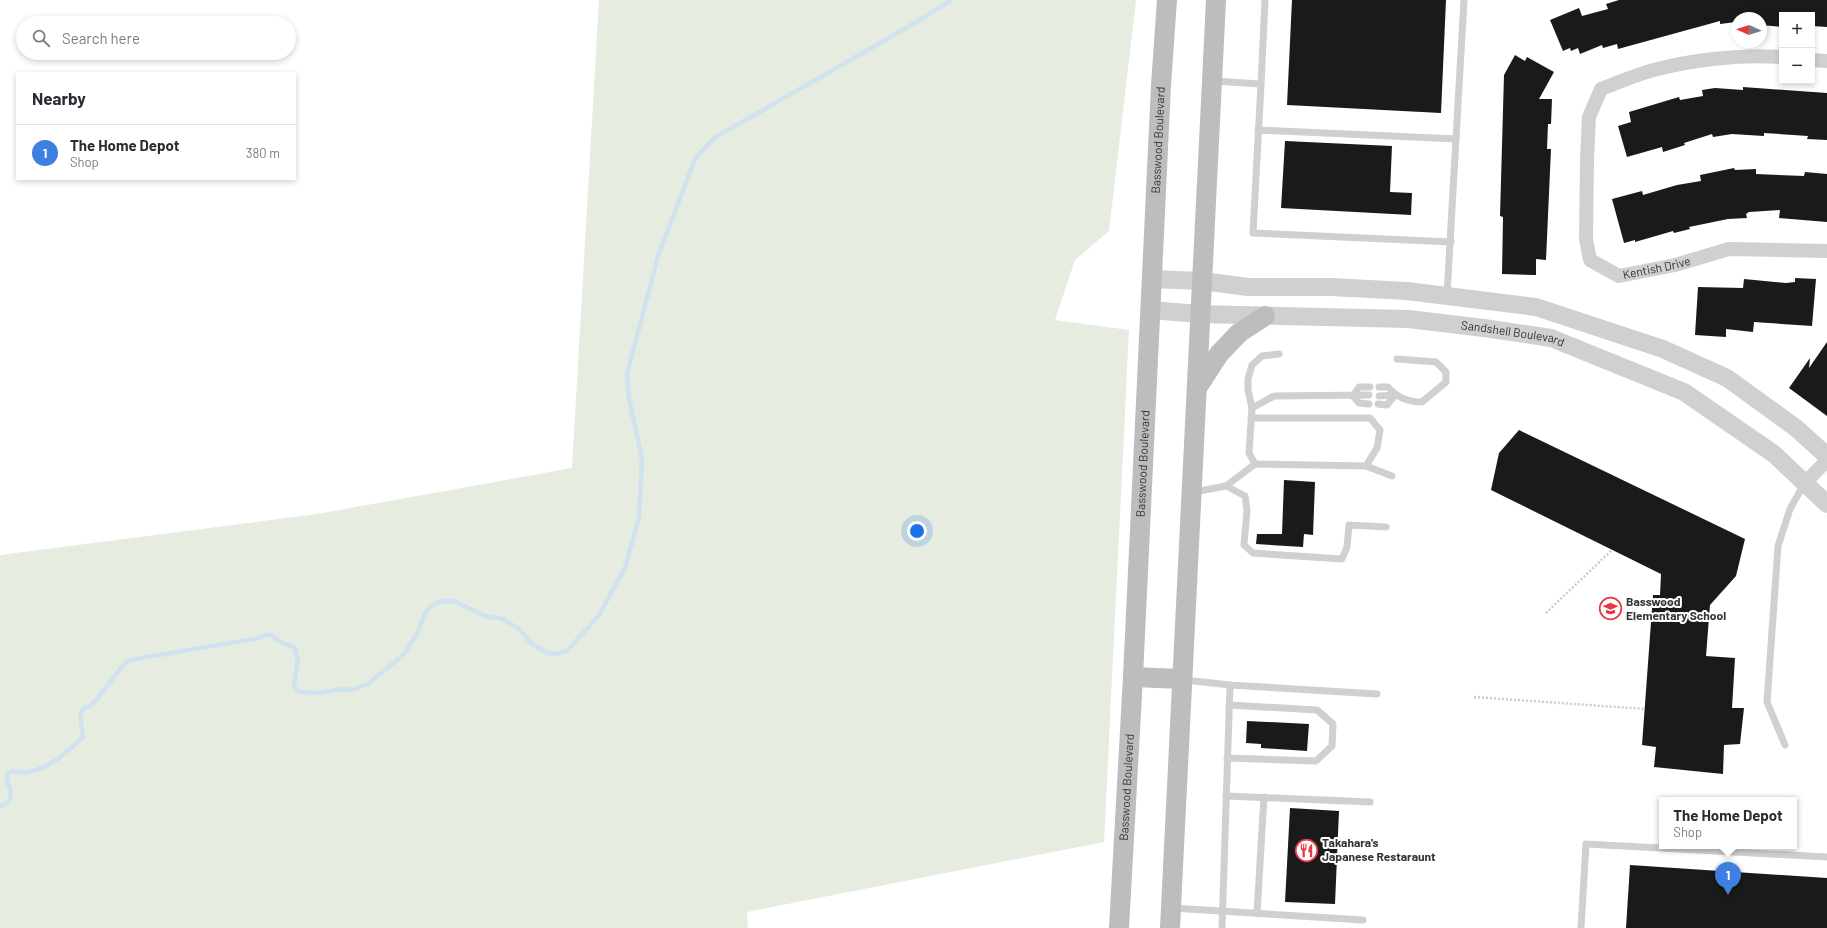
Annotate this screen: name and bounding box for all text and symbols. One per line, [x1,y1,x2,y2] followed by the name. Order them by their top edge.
[1731,12,1767,48] north arrow
[1779,12,1815,84] map controls
[1779,12,1815,48] button: +
[16,16,296,60] search box
[30,27,52,49] icon: search
[62,29,140,47] text: Search here
[1779,48,1815,84] button: −
[1148,86,1167,194] street label: Basswood Boulevard
[32,88,86,108] text: Nearby
[70,136,179,154] text: The Home Depot
[43,145,47,161] text: 1
[246,145,280,161] text: 380 m
[70,154,99,170] text: Shop
[1621,253,1692,281] street label: Kentish Drive
[1460,317,1567,349] street label: Sandshell Boulevard
[1133,410,1152,517] street label: Basswood Boulevard
[907,521,927,541] your location
[1626,594,1726,622] place label: Basswood Elementary School
[1598,596,1624,622] school or university icon: Basswood Elementary School
[1116,733,1136,841] street label: Basswood Boulevard
[1659,797,1797,849] popup
[1673,806,1783,824] text: The Home Depot
[1673,824,1702,840] text: Shop
[1322,835,1436,863] place label: Takahara's Japanese Restaraunt
[1294,837,1320,863] restaurant icon: Takahara's Japanese Restaraunt
[1715,862,1741,895] pin: 1

